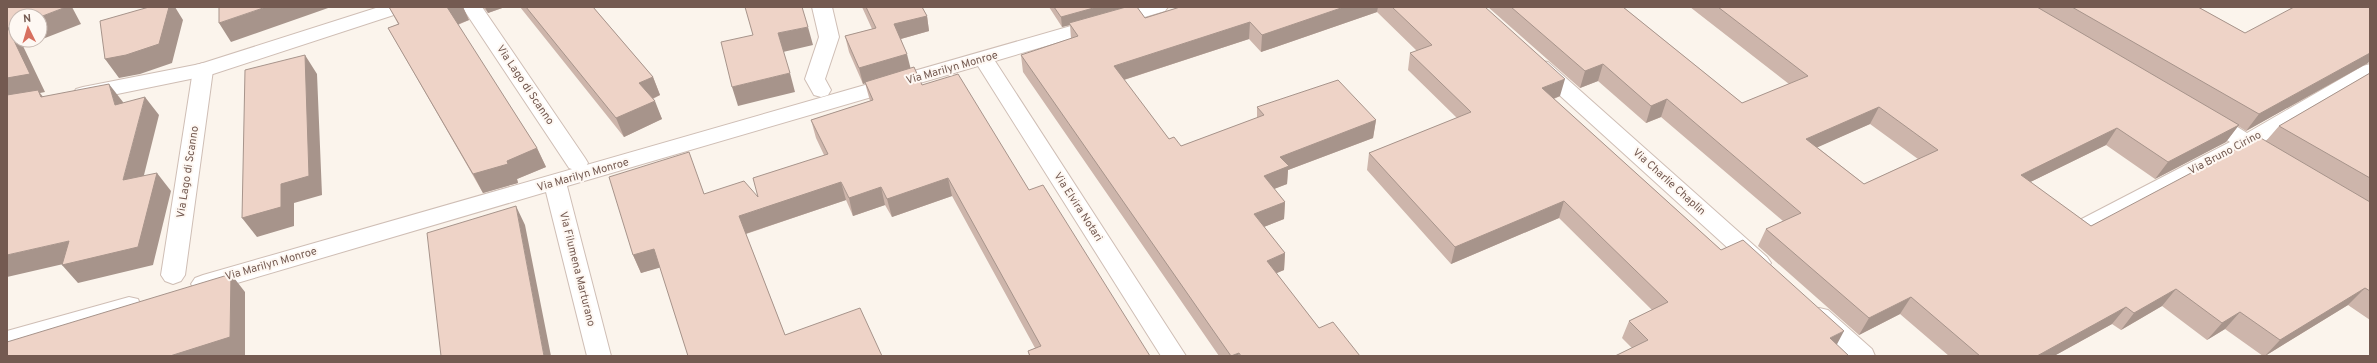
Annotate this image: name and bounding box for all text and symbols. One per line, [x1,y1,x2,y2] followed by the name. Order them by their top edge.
[8,8,48,48] north arrow
[23,12,32,26] text: N
[493,42,557,128] street label: Via Lago di Scanno
[904,48,1000,88] street label: Via Marilyn Monroe
[174,125,202,219] street label: Via Lago di Scanno
[2186,128,2264,178] street label: Via Bruno Cirino
[1630,146,1708,218] street label: Via Charlie Chaplin
[535,155,631,195] street label: Via Marilyn Monroe
[1050,170,1106,244] street label: Via Elvira Notari
[556,210,598,328] street label: Via Filumena Marturano
[223,244,319,284] street label: Via Marilyn Monroe

